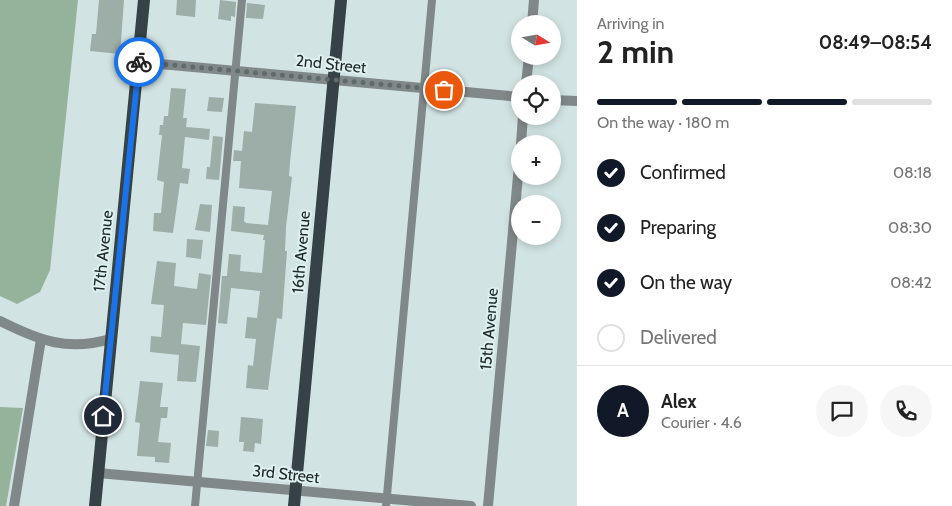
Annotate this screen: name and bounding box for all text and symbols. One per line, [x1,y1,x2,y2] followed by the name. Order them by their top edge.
[597,14,664,33] text: Arriving in
[511,15,561,65] north arrow
[511,15,561,245] map controls
[819,31,932,54] text: 08:49–08:54
[597,32,674,71] text: 2 min
[114,37,164,87] courier
[125,48,153,76] icon: bike
[295,51,368,77] street label: 2nd Street
[423,69,465,111] pin
[511,75,561,125] button: locate
[430,76,458,104] icon: bag
[597,113,729,132] text: On the way · 180 m
[511,135,561,185] button: +
[597,159,625,187] icon: check
[640,161,726,184] text: Confirmed
[893,163,932,182] text: 08:18
[511,195,561,245] button: −
[89,209,117,293] street label: 17th Avenue
[288,210,314,294] street label: 16th Avenue
[597,214,625,242] icon: check
[640,216,716,239] text: Preparing
[888,218,932,237] text: 08:30
[597,269,625,297] icon: check
[640,271,732,294] text: On the way
[890,273,932,292] text: 08:42
[476,287,502,371] street label: 15th Avenue
[640,326,717,349] text: Delivered
[816,385,868,437] button: chat
[880,385,932,437] button: phone
[661,390,697,413] text: Alex
[82,395,124,437] pin
[617,399,629,422] text: A
[89,402,117,430] icon: home
[661,413,742,432] text: Courier · 4.6
[252,461,321,487] street label: 3rd Street

